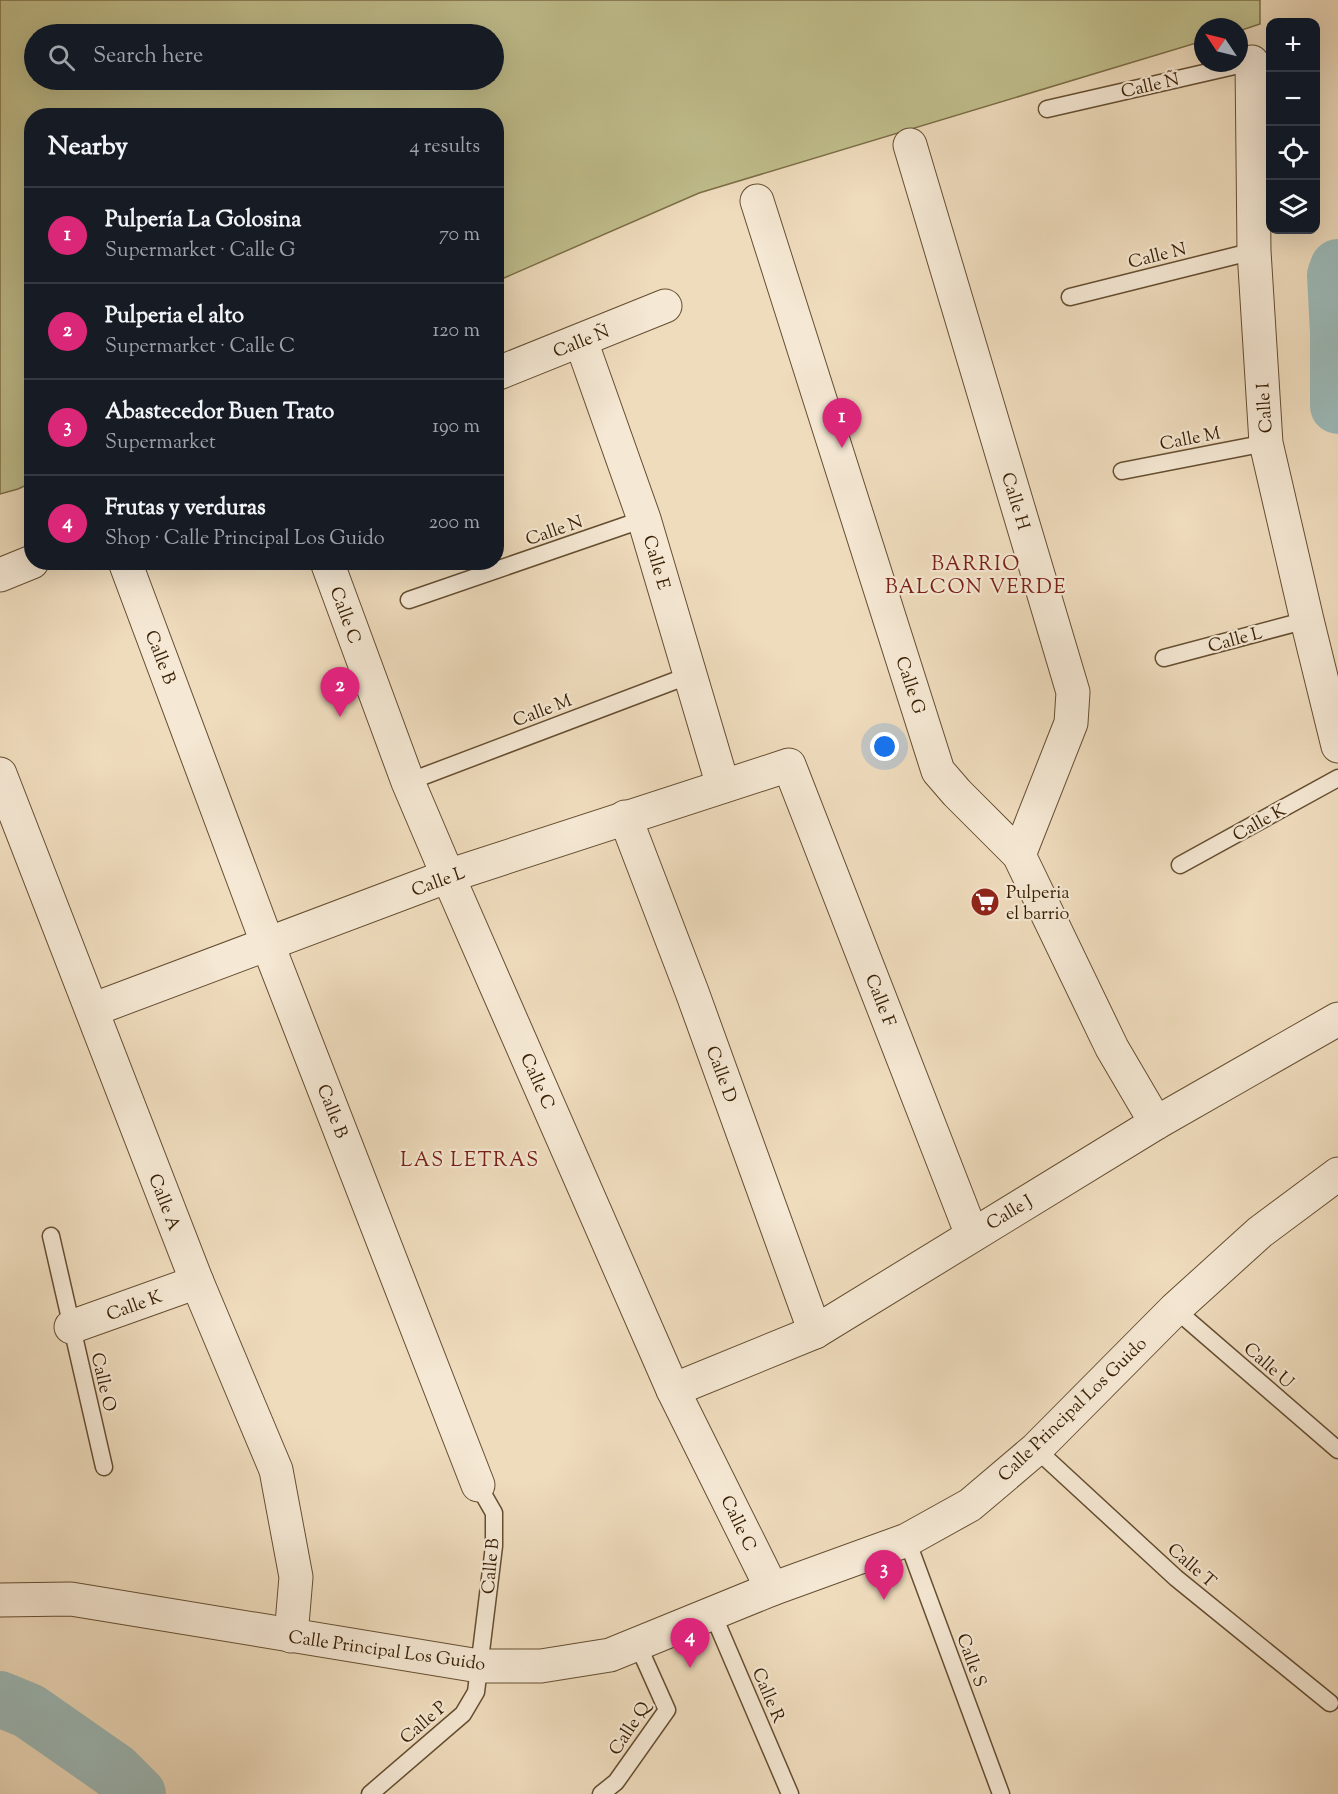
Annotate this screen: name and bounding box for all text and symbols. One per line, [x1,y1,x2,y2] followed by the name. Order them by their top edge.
[1194,18,1248,72] north arrow
[1266,18,1320,234] map controls
[1266,18,1320,72] button: +
[24,24,504,90] search box
[45,41,78,74] icon: search
[93,41,203,73] text: Search here
[1119,68,1182,106] street label: Calle Ñ
[1266,72,1320,126] button: −
[1266,126,1320,180] button: locate
[48,129,128,166] text: Nearby
[409,133,480,162] text: 4 results
[1266,180,1320,234] button: layers
[105,205,301,237] text: Pulpería La Golosina
[64,221,71,250] text: 1
[439,221,480,250] text: 70 m
[105,237,295,266] text: Supermarket · Calle G
[1126,237,1189,277] street label: Calle N
[105,301,244,333] text: Pulperia el alto
[63,317,72,346] text: 2
[432,317,480,346] text: 120 m
[550,320,614,366] street label: Calle Ñ
[105,333,295,362] text: Supermarket · Calle C
[1251,382,1281,434] street label: Calle I
[105,397,334,429] text: Abastecedor Buen Trato
[822,398,862,448] pin: 1
[63,413,72,442] text: 3
[432,413,480,442] text: 190 m
[1158,421,1223,459] street label: Calle M
[105,429,216,458] text: Supermarket
[993,470,1035,534] street label: Calle H
[105,493,266,525] text: Frutas y verduras
[62,509,73,538] text: 4
[429,509,480,538] text: 200 m
[523,510,587,554] street label: Calle N
[105,525,385,554] text: Shop · Calle Principal Los Guido
[635,532,675,593] street label: Calle E
[885,551,1067,603] district label: BARRIO BALCON VERDE
[322,583,366,648] street label: Calle C
[1205,621,1266,661] street label: Calle L
[137,627,181,689] street label: Calle B
[888,653,931,718] street label: Calle G
[320,668,360,717] pin: 2
[509,689,576,735] street label: Calle M
[870,732,899,761] your location
[1228,798,1291,849] street label: Calle K
[408,861,469,905] street label: Calle L
[1006,881,1070,928] place label: Pulperia el barrio
[969,886,1001,918] supermarket icon: Pulperia el barrio
[857,971,901,1031] street label: Calle F
[698,1043,742,1107] street label: Calle D
[512,1049,560,1114] street label: Calle C
[309,1081,353,1143] street label: Calle B
[400,1147,540,1176] district label: LAS LETRAS
[140,1170,186,1235] street label: Calle A
[982,1190,1038,1238] street label: Calle J
[103,1285,166,1329] street label: Calle K
[993,1332,1154,1489] street label: Calle Principal Los Guido
[1237,1337,1299,1396] street label: Calle U
[83,1350,121,1415] street label: Calle O
[713,1492,762,1556] street label: Calle C
[477,1537,507,1595] street label: Calle B
[1161,1538,1221,1595] street label: Calle T
[864,1550,904,1600] pin: 3
[670,1618,710,1668] pin: 4
[287,1625,487,1679] street label: Calle Principal Los Guido
[948,1630,992,1691] street label: Calle S
[744,1664,790,1727] street label: Calle R
[604,1695,659,1761] street label: Calle Q
[395,1696,454,1751] street label: Calle P

